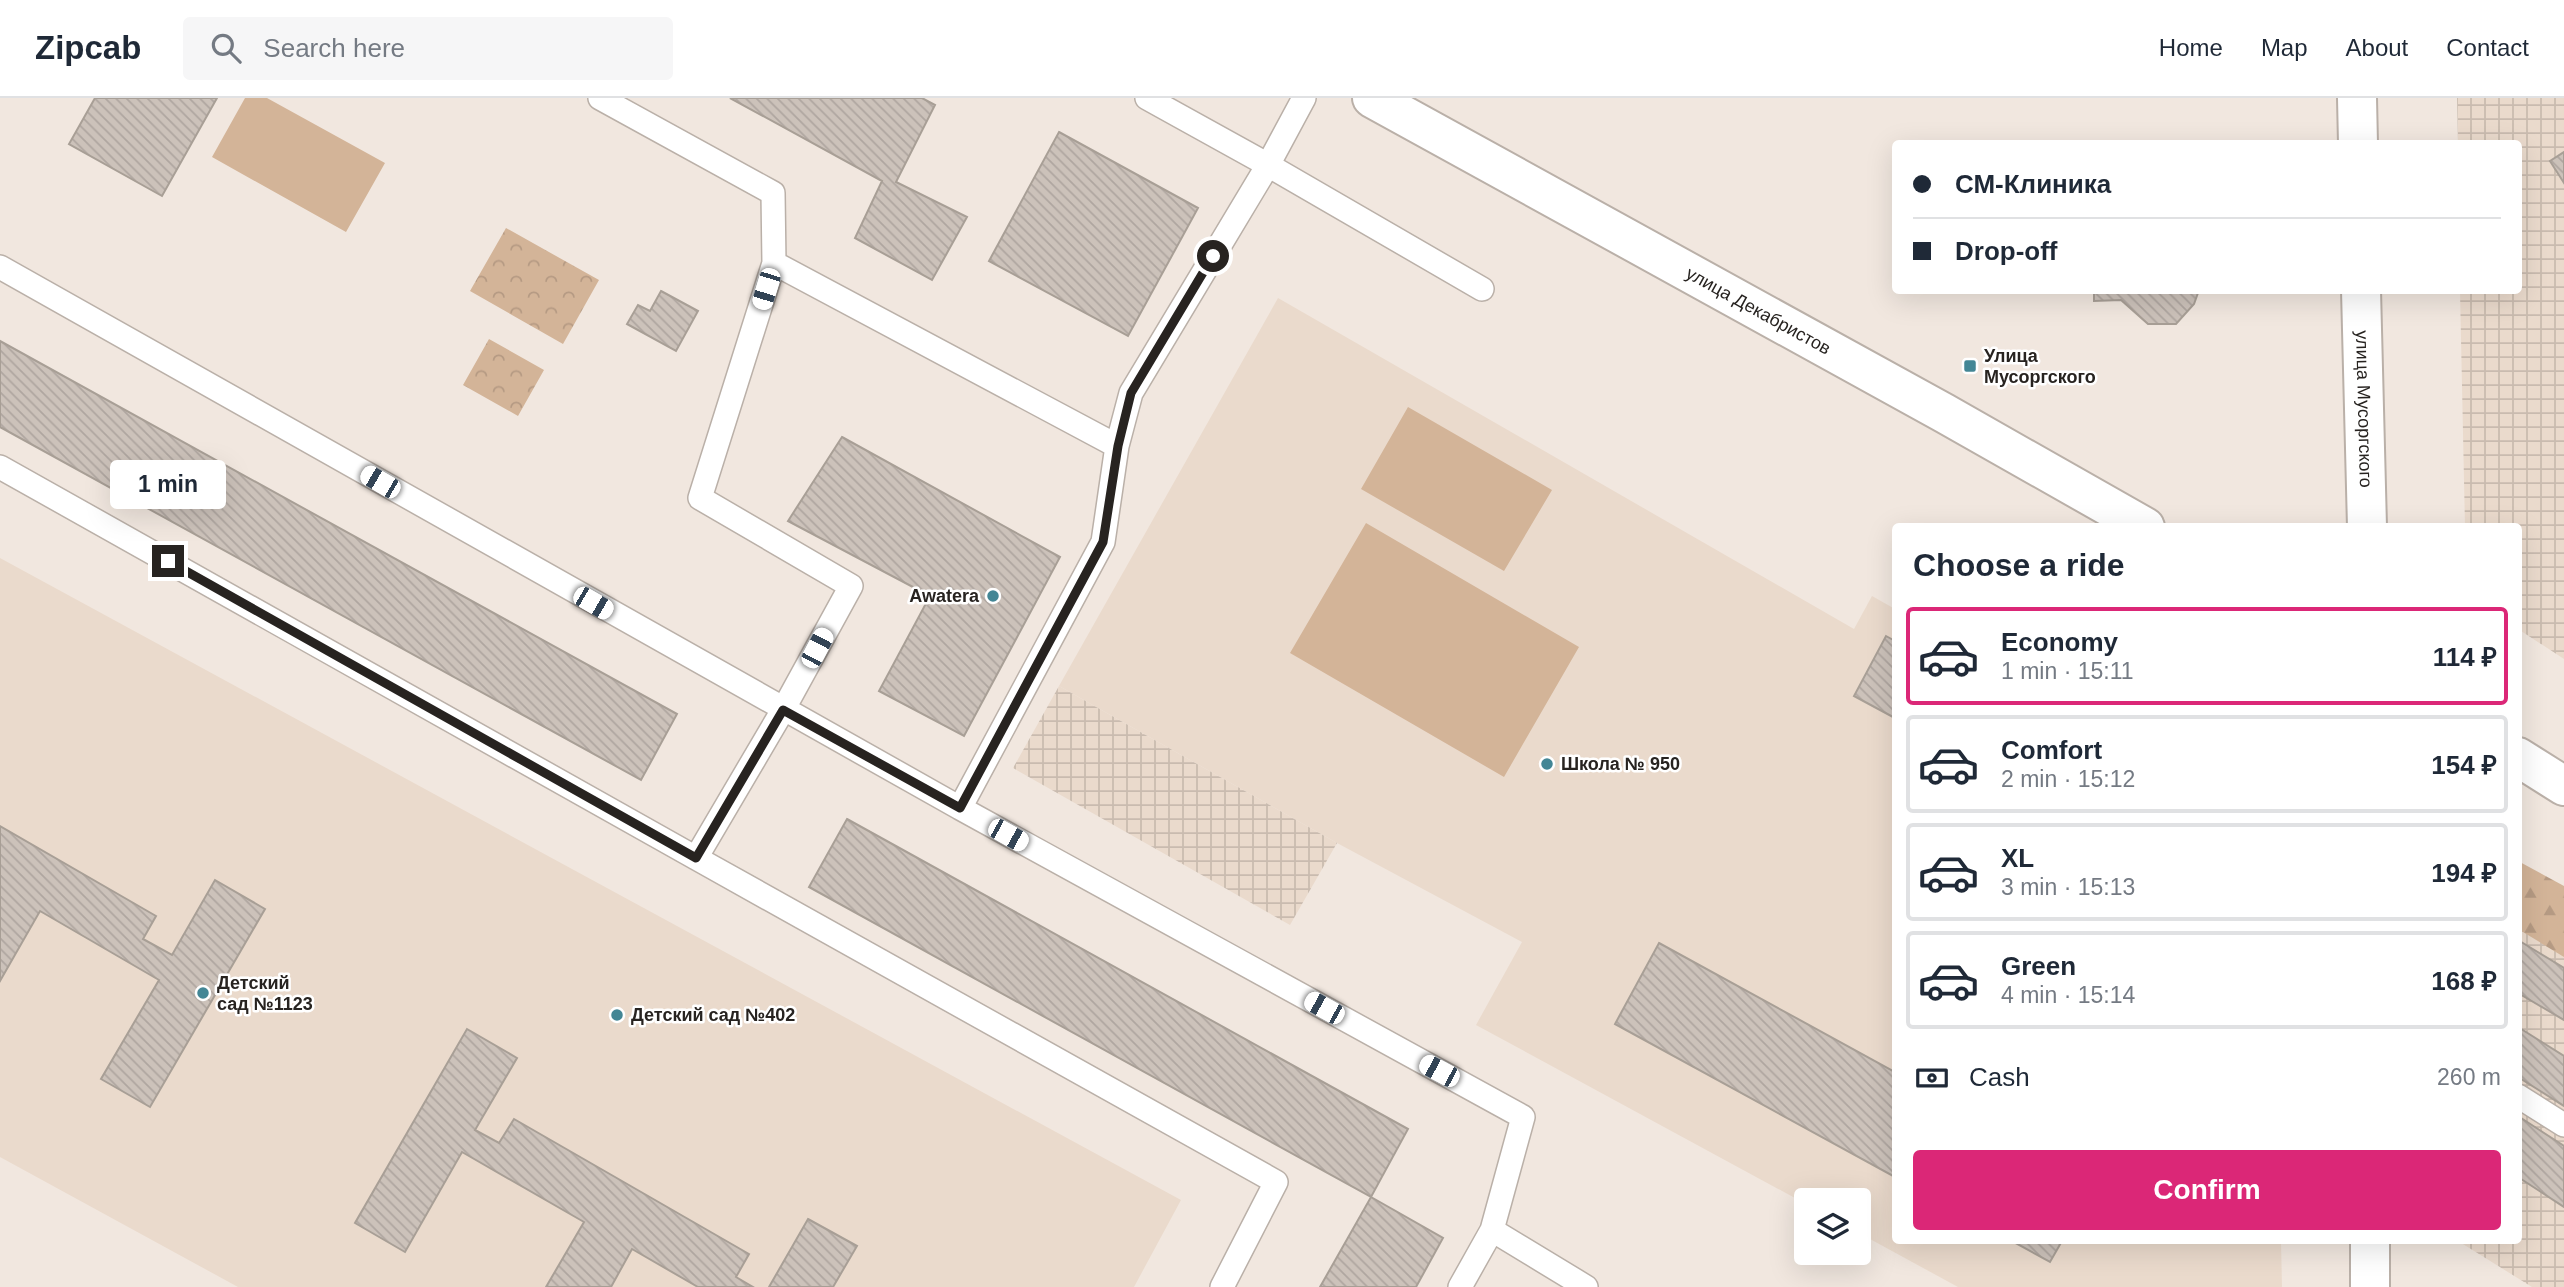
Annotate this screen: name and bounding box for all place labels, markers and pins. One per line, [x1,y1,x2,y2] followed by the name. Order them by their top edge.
[1984,346,2096,387] place label: Улица Мусоргского
[1962,358,1978,374] marker: Улица Мусоргского
[909,586,980,606] place label: Awatera
[985,588,1001,604] marker: Awatera
[1561,754,1680,774] place label: Школа № 950
[1539,756,1555,772] marker: Школа № 950
[217,973,313,1014] place label: Детский сад №1123
[195,985,211,1001] marker: Детский сад №1123
[631,1005,795,1025] place label: Детский сад №402
[609,1007,625,1023] marker: Детский сад №402

